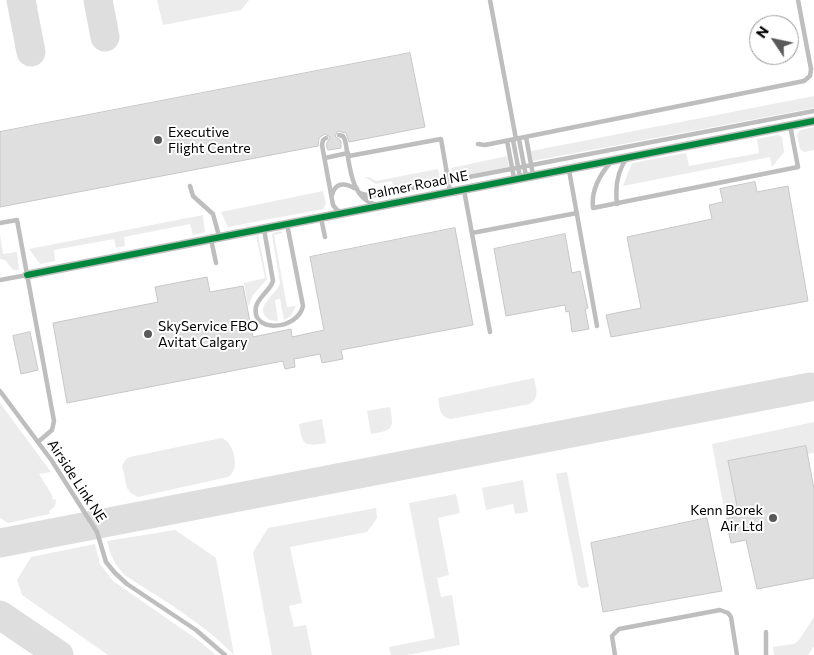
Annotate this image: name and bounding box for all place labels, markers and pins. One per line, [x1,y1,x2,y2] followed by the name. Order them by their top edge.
[168,124,251,156] place label: Executive Flight Centre
[152,134,164,146] marker: Executive Flight Centre
[158,318,259,351] place label: SkyService FBO Avitat Calgary
[142,328,154,340] marker: SkyService FBO Avitat Calgary
[690,502,763,534] place label: Kenn Borek Air Ltd
[767,512,779,524] marker: Kenn Borek Air Ltd

